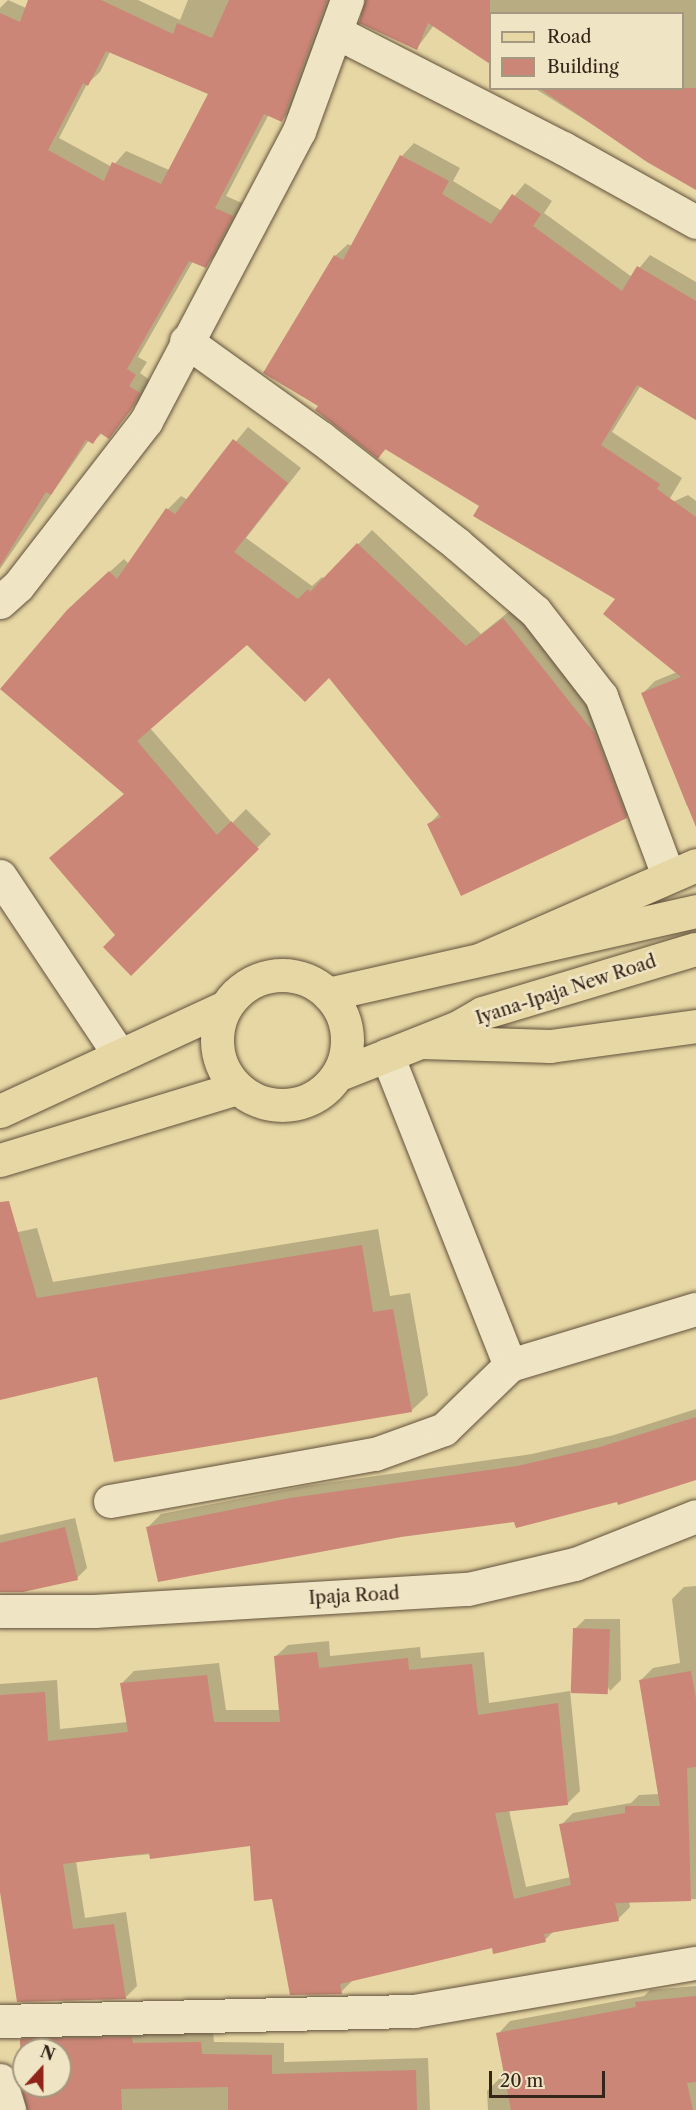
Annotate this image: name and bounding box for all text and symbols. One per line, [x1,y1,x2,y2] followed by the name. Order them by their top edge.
[489,12,684,90] legend
[547,26,592,48] text: Road
[547,56,619,78] text: Building
[473,950,659,1030] street label: Iyana-Ipaja New Road
[308,1583,400,1609] street label: Ipaja Road
[12,2038,72,2098] north arrow
[38,2041,58,2065] text: N
[492,2059,608,2097] scale bar
[500,2070,543,2092] text: 20 m

